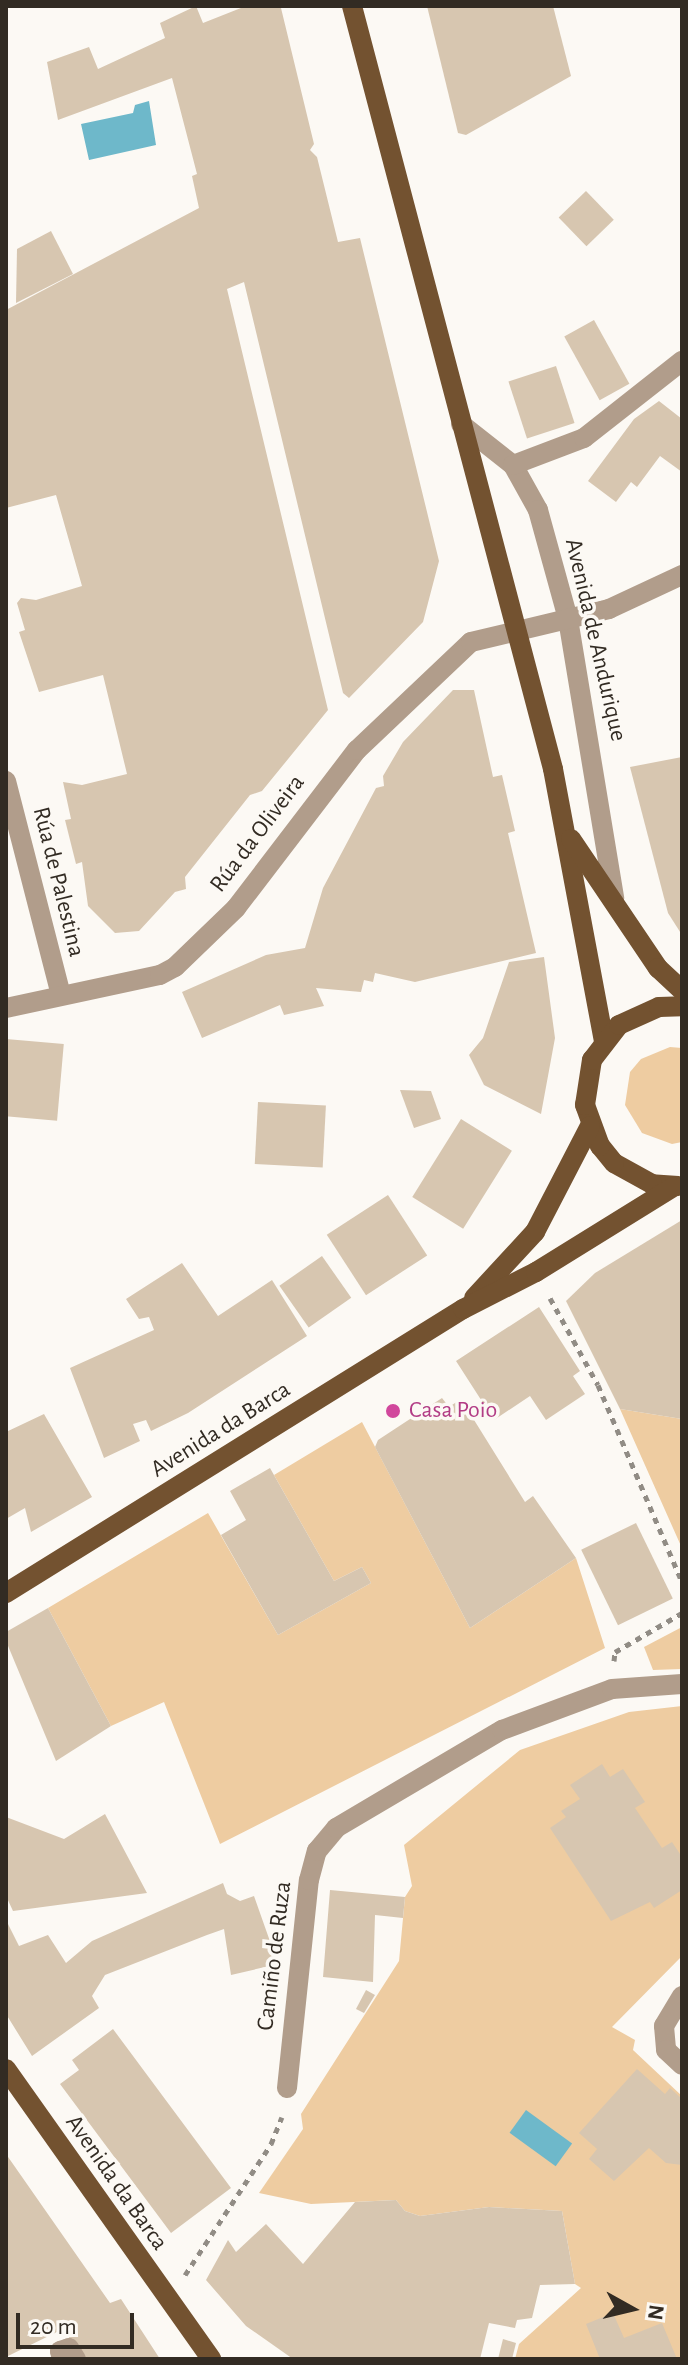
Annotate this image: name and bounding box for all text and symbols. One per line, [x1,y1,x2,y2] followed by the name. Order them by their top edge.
[558,536,632,744] street label: Avenida de Andurique
[204,769,312,899] street label: Rúa da Oliveira
[25,804,91,960] street label: Rúa de Palestina
[146,1376,296,1484] street label: Avenida da Barca
[409,1397,497,1425] place label: Casa Poio
[384,1402,402,1420] marker: Casa Poio
[252,1880,298,2032] street label: Camiño de Ruza
[59,2110,173,2256] street label: Avenida da Barca
[592,2269,672,2349] north arrow
[20,2297,138,2347] scale bar
[644,2303,668,2321] text: N
[30,2315,77,2339] text: 20 m

